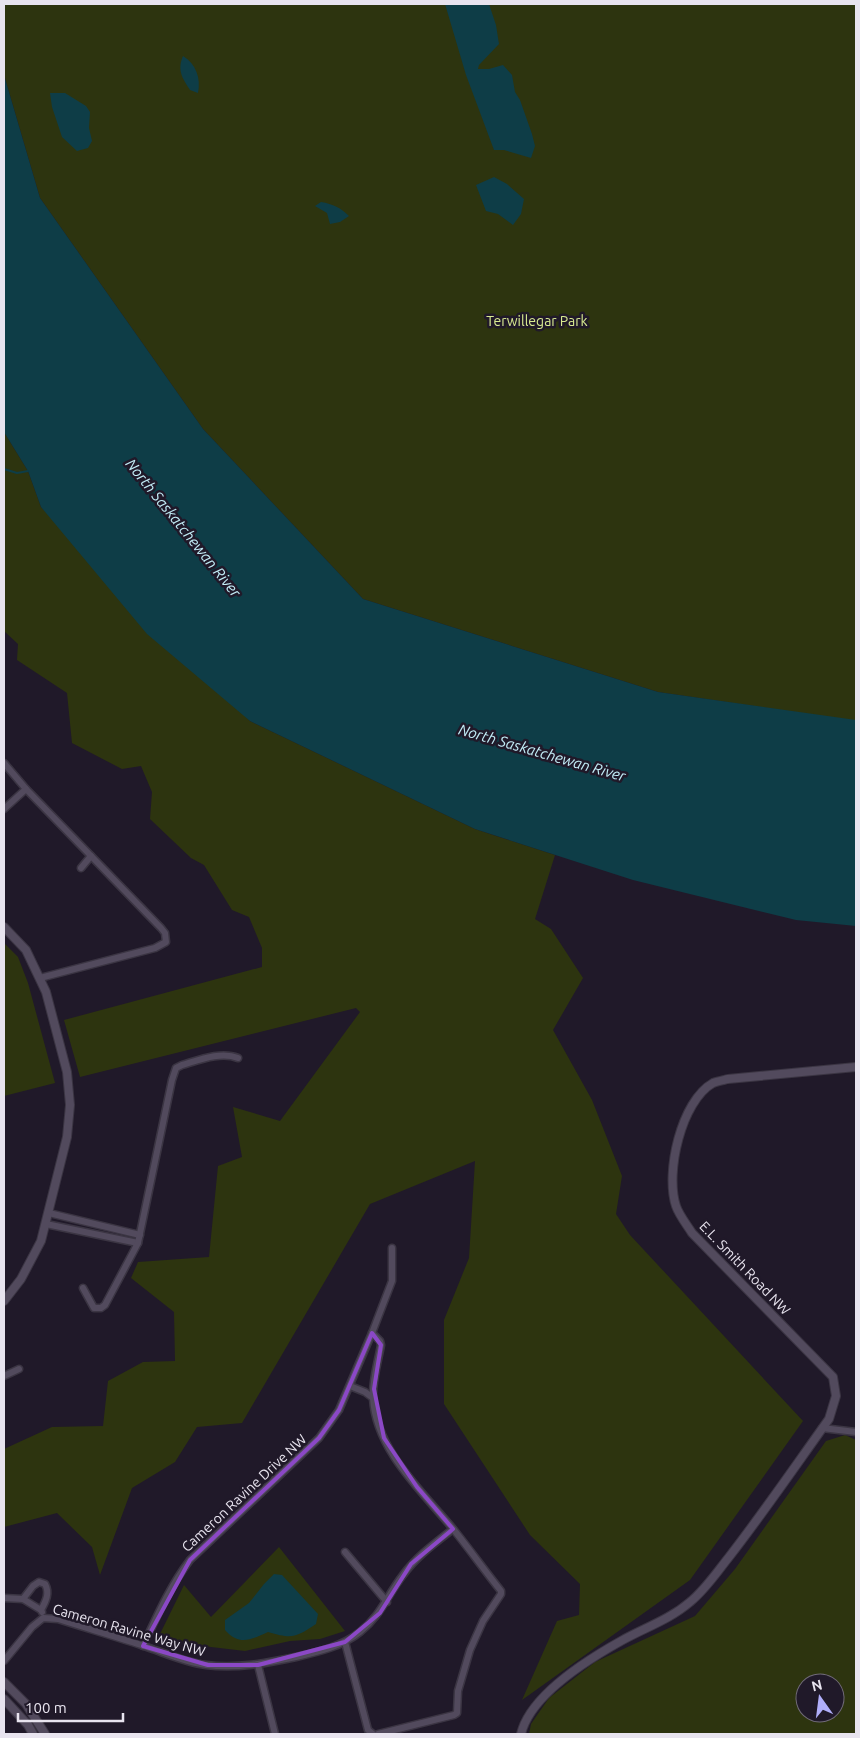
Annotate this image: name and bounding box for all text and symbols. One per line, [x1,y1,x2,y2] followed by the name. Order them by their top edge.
[486,313,588,329] park label: Terwillegar Park
[122,455,245,601] water label: North Saskatchewan River
[457,721,629,785] water label: North Saskatchewan River
[696,1218,794,1318] street label: E.L. Smith Road NW
[178,1431,310,1555] street label: Cameron Ravine Drive NW
[51,1601,207,1659] street label: Cameron Ravine Way NW
[795,1673,845,1723] north arrow
[810,1676,824,1694] text: N
[18,1690,122,1722] scale bar
[25,1699,67,1716] text: 100 m

